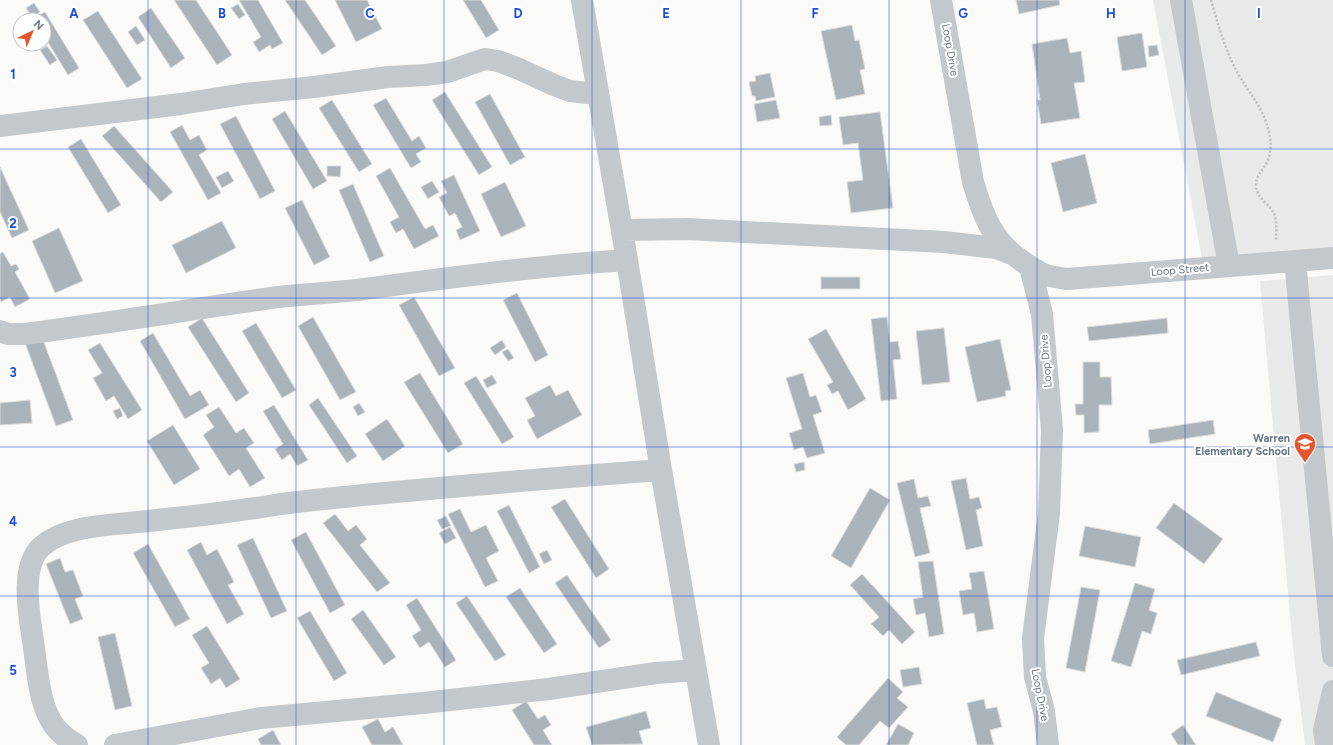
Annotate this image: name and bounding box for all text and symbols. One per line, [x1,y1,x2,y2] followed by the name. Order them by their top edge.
[69,6,79,21] text: A
[218,6,226,21] text: B
[365,6,375,21] text: C
[513,6,523,21] text: D
[662,6,670,21] text: E
[811,6,819,21] text: F
[958,6,968,21] text: G
[1106,6,1116,21] text: H
[1257,6,1261,21] text: I
[12,12,52,52] north arrow
[31,18,46,33] text: N
[939,23,961,77] street label: Loop Drive
[10,67,16,82] text: 1
[9,216,17,231] text: 2
[1150,261,1210,279] street label: Loop Street
[1037,334,1055,388] street label: Loop Drive
[9,365,17,380] text: 3
[1292,431,1318,464] school or university icon: Warren Elementary School
[1195,432,1290,458] place label: Warren Elementary School
[9,514,17,529] text: 4
[9,663,17,678] text: 5
[1029,668,1051,722] street label: Loop Drive

